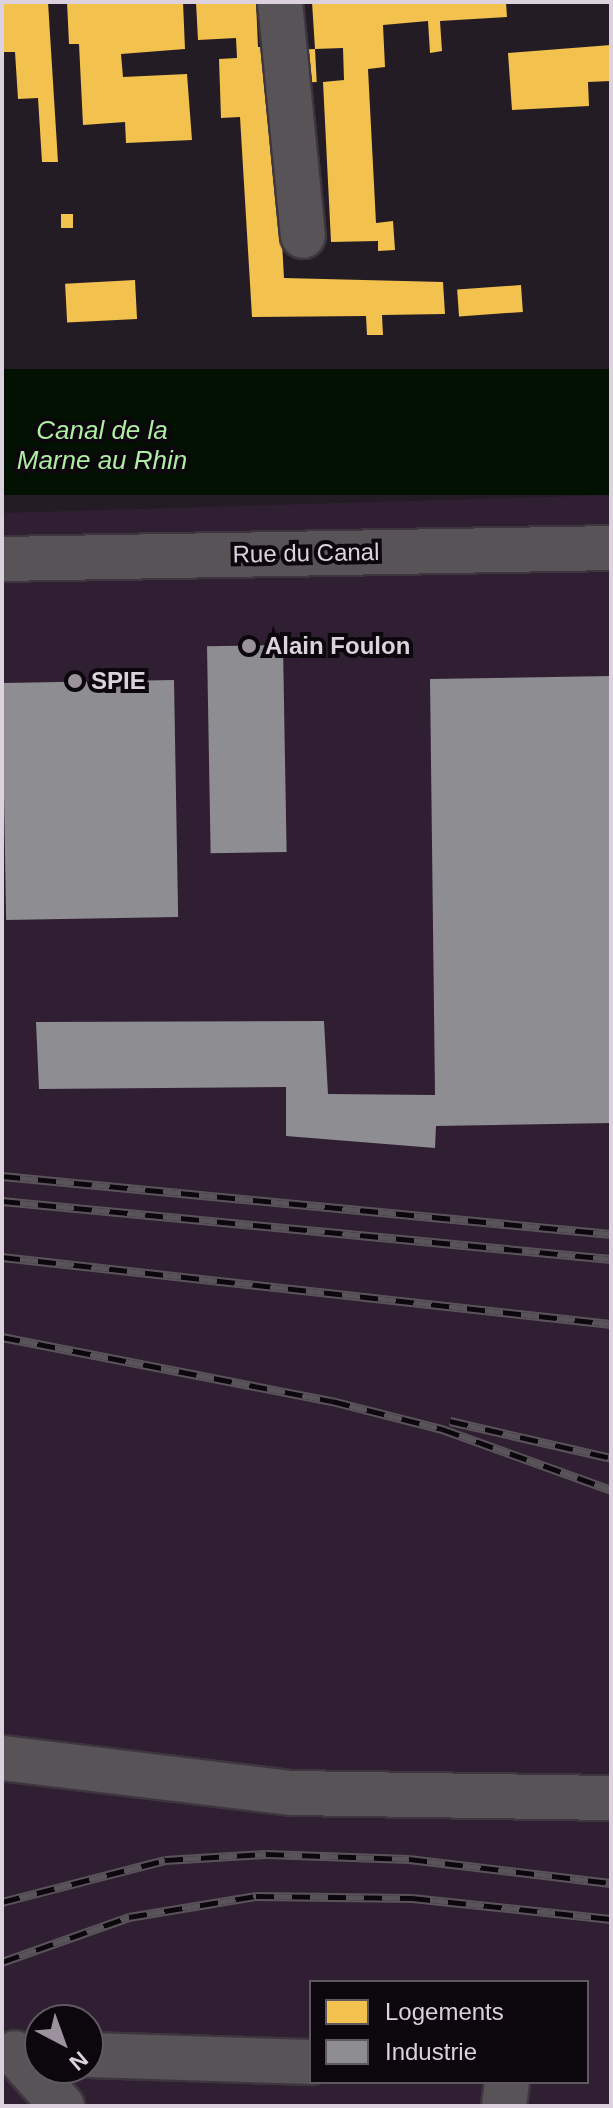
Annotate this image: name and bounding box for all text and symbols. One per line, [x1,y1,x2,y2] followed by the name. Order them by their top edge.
[17,415,187,476] water label: Canal de la Marne au Rhin
[232,537,380,569] street label: Rue du Canal
[265,632,410,660] place label: Alain Foulon
[240,637,258,655] marker: Alain Foulon
[91,667,146,695] place label: SPIE
[66,672,84,690] marker: SPIE
[309,1980,589,2084] legend
[385,1998,504,2025] text: Logements
[24,2004,104,2084] north arrow
[385,2038,477,2065] text: Industrie
[65,2046,93,2076] text: N

